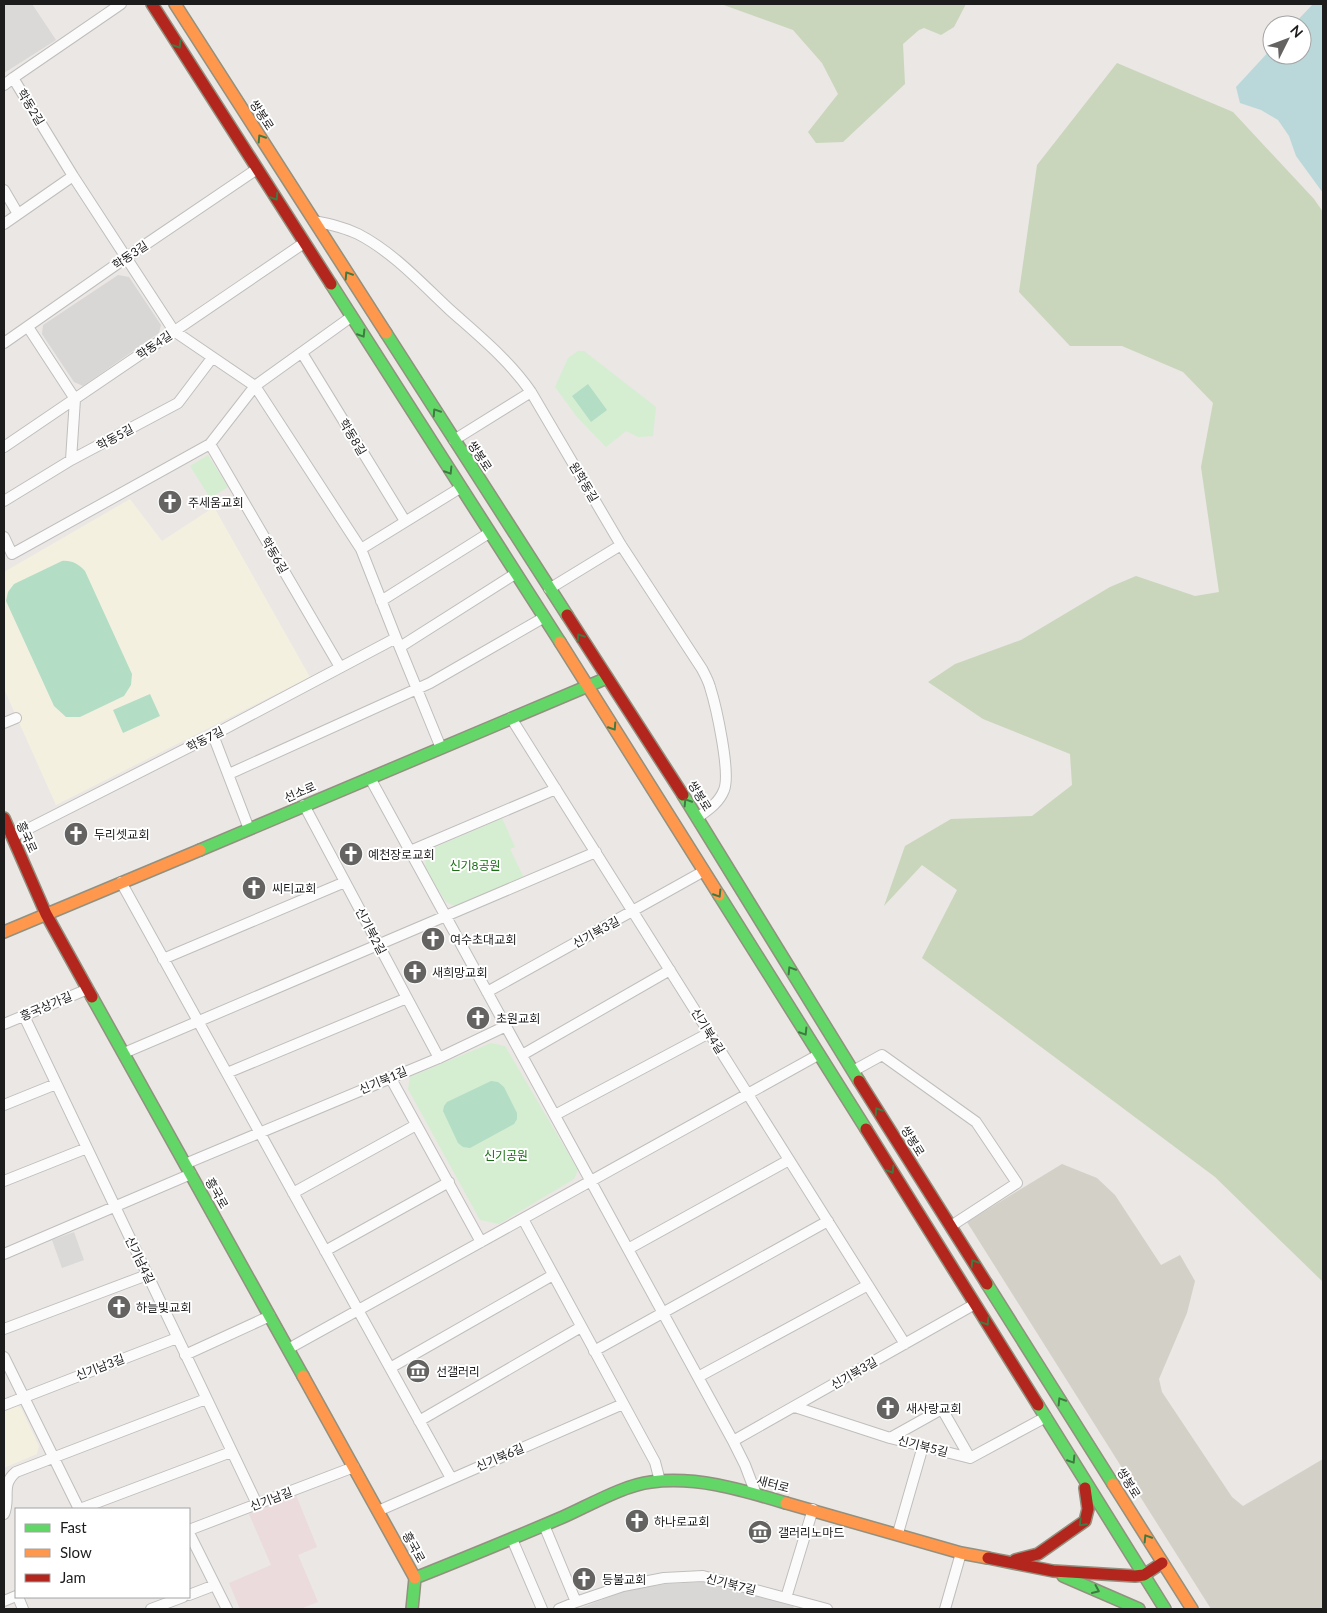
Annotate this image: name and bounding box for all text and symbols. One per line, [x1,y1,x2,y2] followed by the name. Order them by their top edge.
[1262,15,1312,65] north arrow
[1287,21,1307,41] text: N
[172,39,181,48] one-way arrow
[14,86,48,128] street label: 학동2길
[247,97,277,133] street label: 쌍봉로
[257,134,267,143] one-way arrow
[268,191,278,200] one-way arrow
[109,238,151,272] street label: 학동3길
[345,271,355,280] one-way arrow
[133,328,175,362] street label: 학동4길
[356,328,365,337] one-way arrow
[433,408,442,417] one-way arrow
[336,416,370,458] street label: 학동8길
[94,421,136,453] street label: 학동5길
[465,438,495,474] street label: 쌍봉로
[566,459,602,505] street label: 원학동길
[443,465,453,474] one-way arrow
[157,489,183,515] church icon: 주세움교회
[188,495,243,510] place label: 주세움교회
[258,534,292,576] street label: 학동6길
[577,633,586,643] one-way arrow
[607,722,616,731] one-way arrow
[184,723,226,755] street label: 학동7길
[685,778,715,814] street label: 쌍봉로
[282,779,318,805] street label: 선소로
[684,798,693,808] one-way arrow
[13,819,41,855] street label: 흥국로
[63,821,89,847] church icon: 두리셋교회
[94,827,149,842] place label: 두리셋교회
[338,841,364,867] church icon: 예천장로교회
[368,847,434,862] place label: 예천장로교회
[449,858,501,873] park label: 신기8공원
[241,875,267,901] church icon: 씨티교회
[272,881,316,896] place label: 씨티교회
[712,889,722,898] one-way arrow
[352,905,390,957] street label: 신기북2길
[570,913,622,951] street label: 신기북3길
[420,926,446,952] church icon: 여수초대교회
[450,932,516,947] place label: 여수초대교회
[402,959,428,985] church icon: 새희망교회
[432,965,487,980] place label: 새희망교회
[787,967,797,976] one-way arrow
[18,988,74,1024] street label: 흥국상가길
[465,1005,491,1031] church icon: 초원교회
[688,1005,728,1057] street label: 신기북4길
[496,1011,540,1026] place label: 초원교회
[798,1027,808,1036] one-way arrow
[357,1063,409,1097] street label: 신기북1길
[875,1107,884,1117] one-way arrow
[898,1123,928,1159] street label: 쌍봉로
[484,1148,528,1163] park label: 신기공원
[885,1164,894,1173] one-way arrow
[202,1175,232,1211] street label: 흥국로
[122,1234,158,1286] street label: 신기남4길
[971,1260,980,1269] one-way arrow
[106,1294,132,1320] church icon: 하늘빛교회
[136,1300,191,1315] place label: 하늘빛교회
[980,1316,990,1325] one-way arrow
[73,1351,127,1383] street label: 신기남3길
[828,1354,880,1392] street label: 신기북3길
[405,1358,431,1384] museum icon: 선갤러리
[436,1364,480,1379] place label: 선갤러리
[875,1395,901,1421] church icon: 새사랑교회
[1057,1397,1067,1406] one-way arrow
[906,1401,961,1416] place label: 새사랑교회
[896,1433,950,1459] street label: 신기북5길
[474,1440,526,1474] street label: 신기북6길
[1066,1454,1076,1463] one-way arrow
[1114,1465,1144,1501] street label: 쌍봉로
[755,1472,791,1496] street label: 새터로
[248,1484,294,1514] street label: 신기남길
[15,1508,190,1598] legend
[624,1508,650,1534] church icon: 하나로교회
[654,1514,709,1529] place label: 하나로교회
[1078,1517,1087,1526] one-way arrow
[60,1518,87,1536] text: Fast
[747,1519,773,1545] museum icon: 갤러리노마드
[778,1525,844,1540] place label: 갤러리노마드
[399,1529,429,1565] street label: 흥국로
[1144,1535,1153,1544] one-way arrow
[60,1543,92,1561] text: Slow
[571,1566,597,1592] church icon: 등불교회
[60,1568,86,1586] text: Jam
[704,1571,758,1597] street label: 신기북7길
[602,1572,646,1587] place label: 등불교회
[1091,1584,1100,1595] one-way arrow

